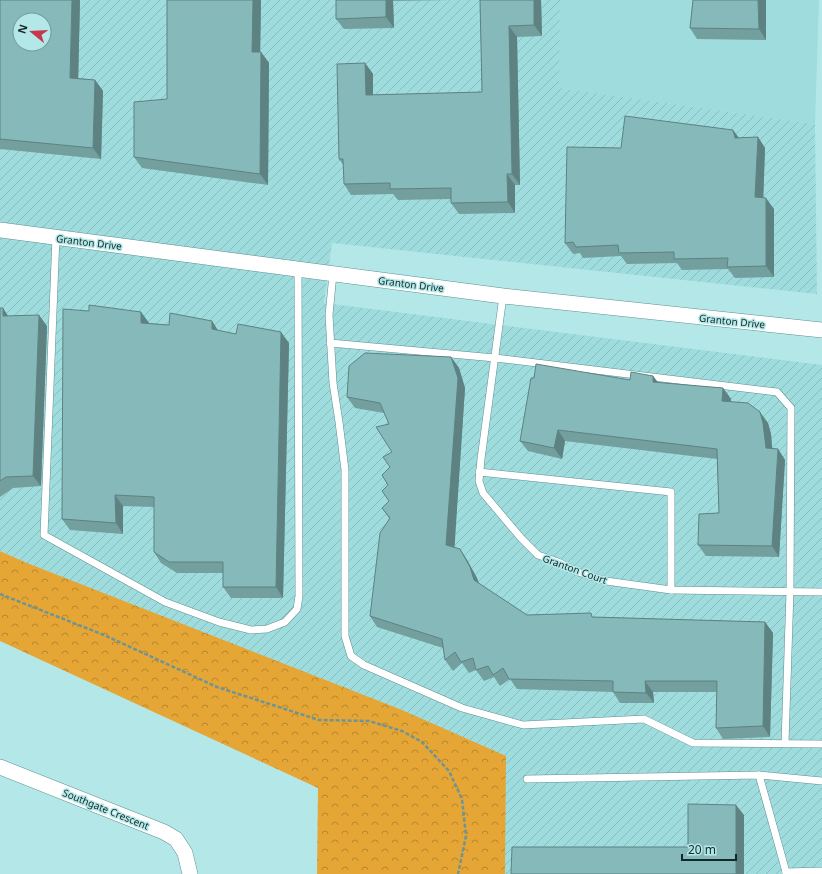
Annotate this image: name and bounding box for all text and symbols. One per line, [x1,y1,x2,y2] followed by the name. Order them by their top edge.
[12,12,52,52] north arrow
[13,22,31,35] text: N
[55,231,123,253] street label: Granton Drive
[377,273,445,295] street label: Granton Drive
[698,311,766,331] street label: Granton Drive
[541,551,610,587] street label: Granton Court
[61,785,152,833] street label: Southgate Crescent
[682,836,736,862] scale bar
[688,841,716,858] text: 20 m

